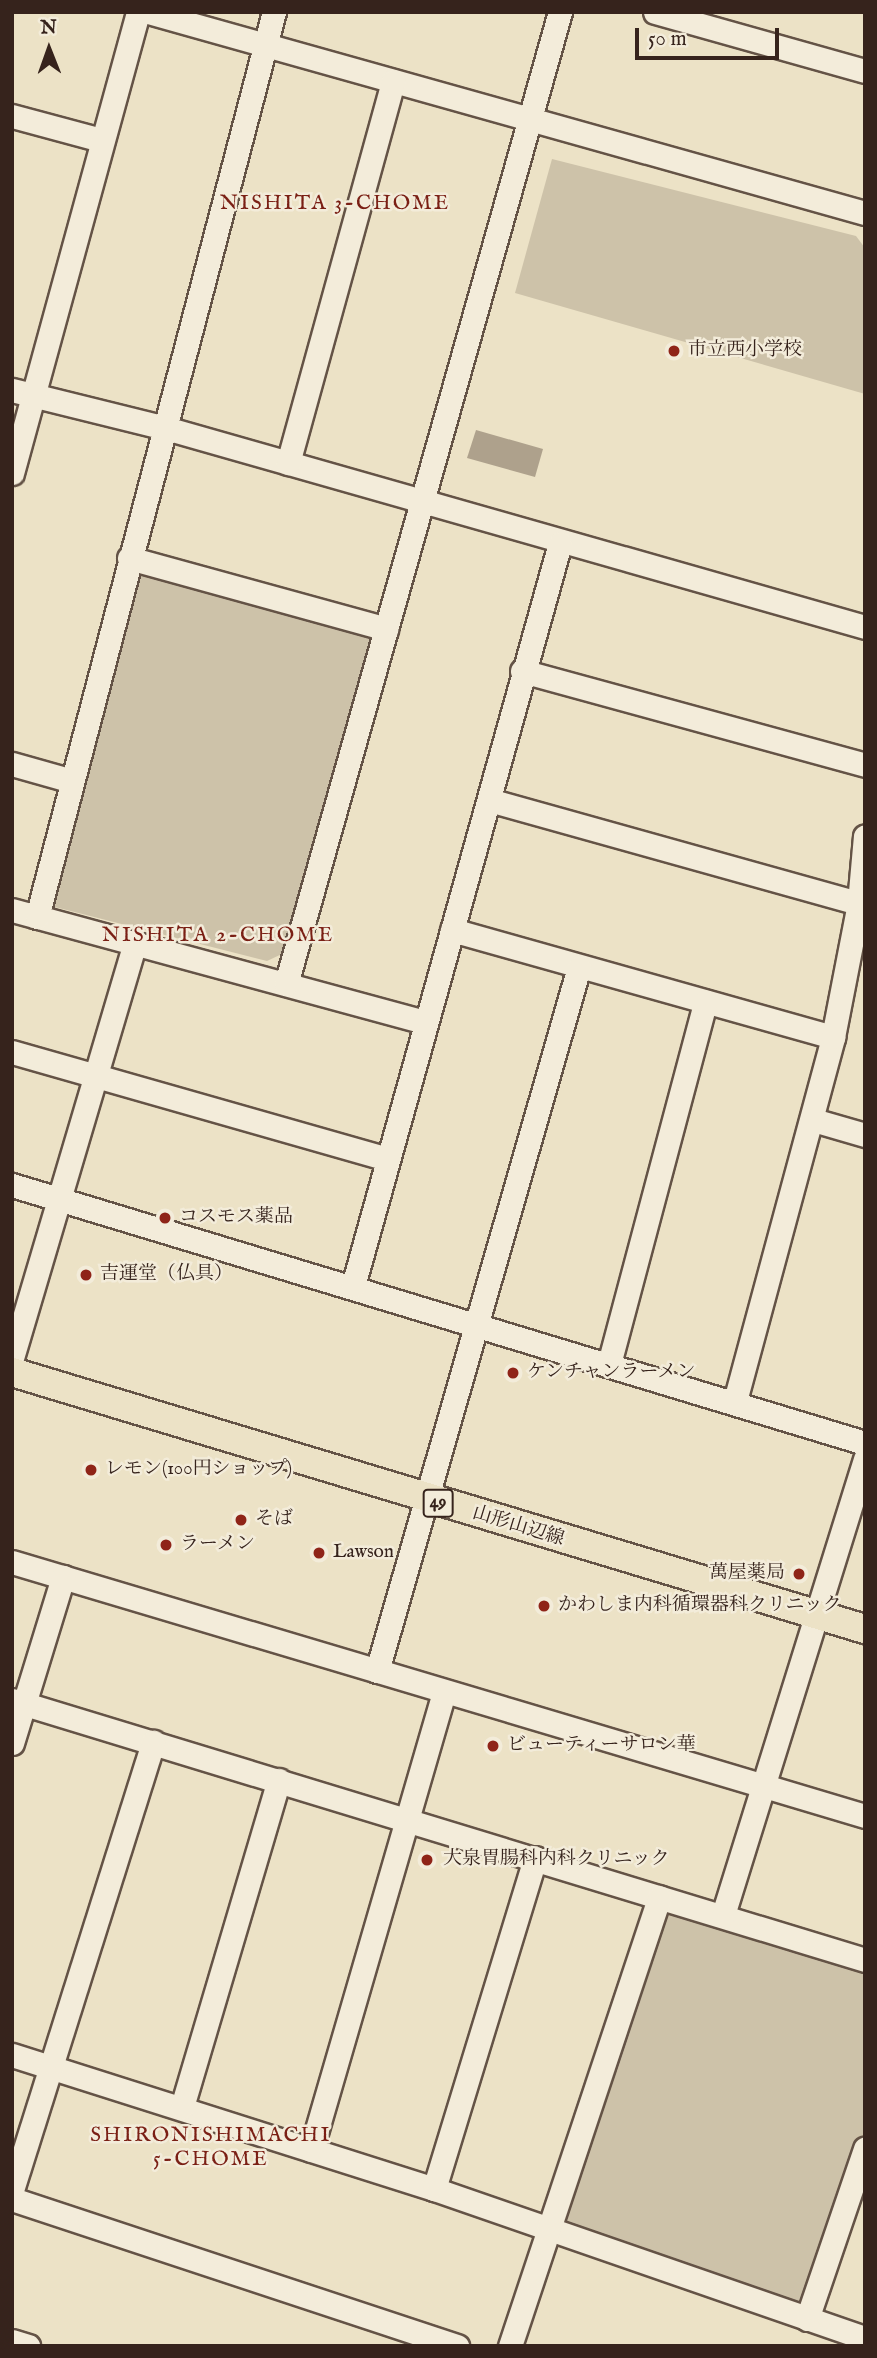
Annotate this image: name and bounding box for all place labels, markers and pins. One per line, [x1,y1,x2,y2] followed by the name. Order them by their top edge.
[688,340,802,362] place label: 市立西小学校
[666,343,682,359] marker: 市立西小学校
[179,1207,293,1229] place label: コスモス薬品
[157,1210,173,1226] marker: コスモス薬品
[100,1264,233,1286] place label: 吉運堂（仏具）
[78,1267,94,1283] marker: 吉運堂（仏具）
[527,1362,698,1384] place label: ケンチャンラーメン
[505,1365,521,1381] marker: ケンチャンラーメン
[105,1459,292,1481] place label: レモン(100円ショップ)
[83,1462,99,1478] marker: レモン(100円ショップ)
[255,1509,293,1531] place label: そば
[233,1512,249,1528] marker: そば
[180,1534,256,1556] place label: ラーメン
[158,1537,174,1553] marker: ラーメン
[333,1542,394,1564] place label: Lawson
[311,1545,327,1561] marker: Lawson
[709,1563,785,1585] place label: 萬屋薬局
[791,1566,807,1582] marker: 萬屋薬局
[558,1595,843,1617] place label: かわしま内科循環器科クリニック
[536,1598,552,1614] marker: かわしま内科循環器科クリニック
[507,1735,697,1757] place label: ビューティーサロン華
[485,1738,501,1754] marker: ビューティーサロン華
[443,1849,671,1871] place label: 大泉胃腸科内科クリニック
[417,1850,437,1870] marker: 大泉胃腸科内科クリニック

